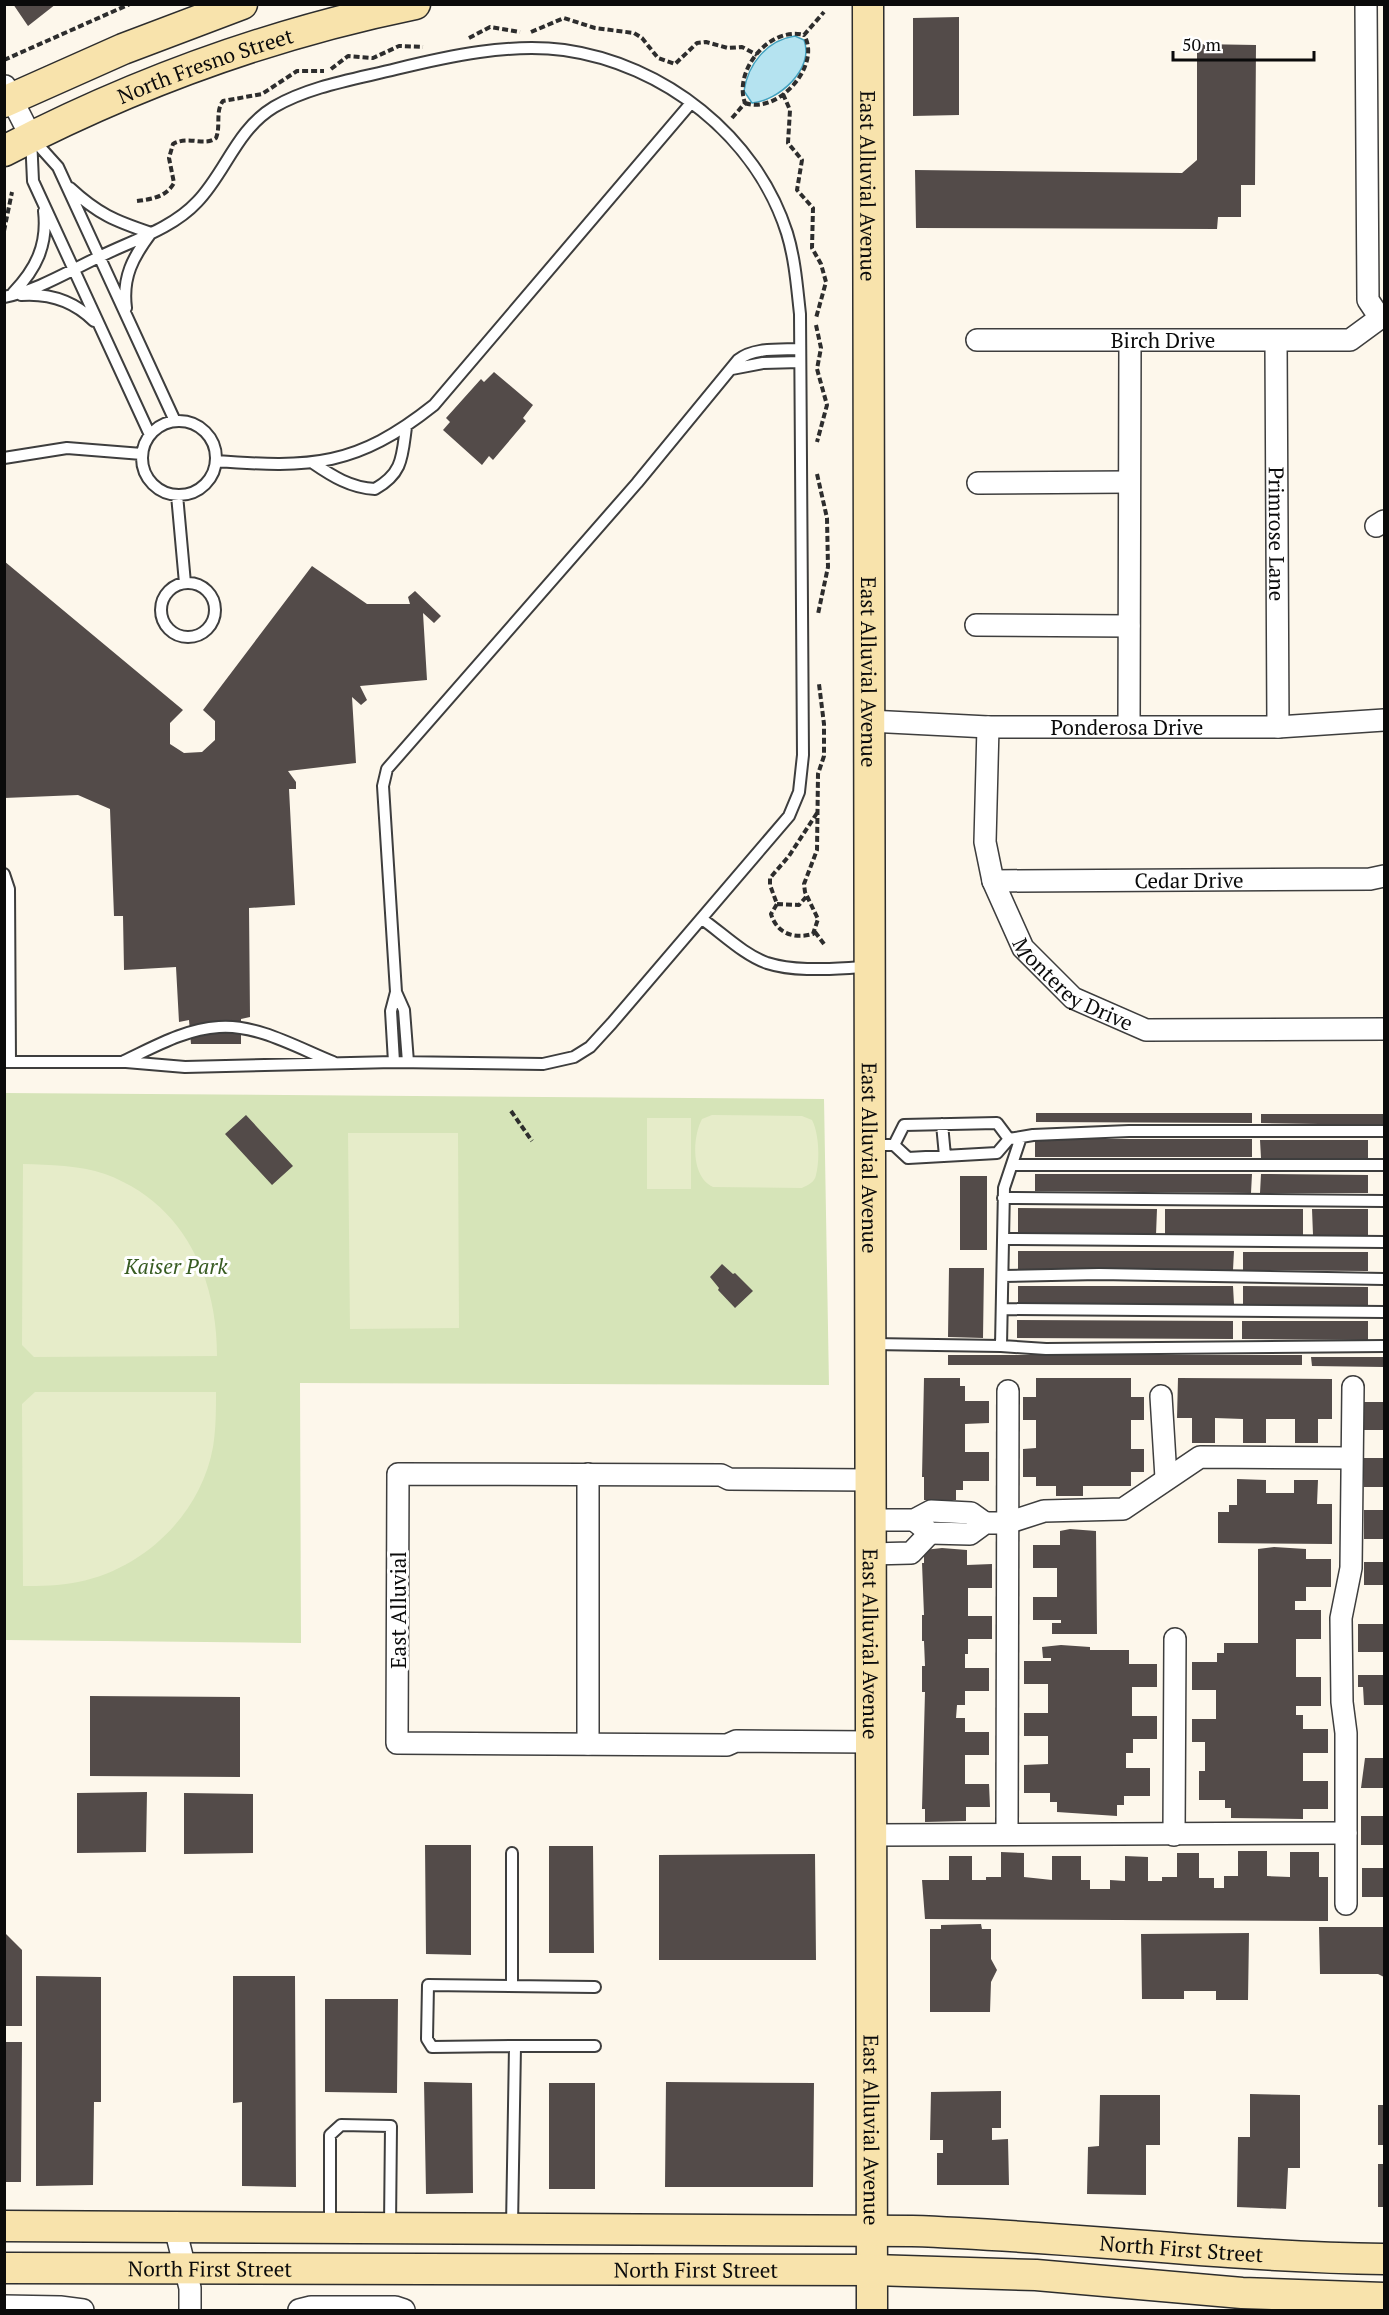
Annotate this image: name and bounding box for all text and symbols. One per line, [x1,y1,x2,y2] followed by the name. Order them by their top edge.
[113,21,297,110] street label: North Fresno Street
[1173,24,1314,62] scale bar
[1182,32,1222,56] text: 50 m
[854,90,882,282] street label: East Alluvial Avenue
[1111,326,1215,354] street label: Birch Drive
[1263,467,1291,601] street label: Primrose Lane
[855,576,883,768] street label: East Alluvial Avenue
[1050,713,1203,741] street label: Ponderosa Drive
[1134,866,1244,894] street label: Cedar Drive
[1006,933,1138,1037] street label: Monterey Drive
[856,1062,884,1254] street label: East Alluvial Avenue
[124,1252,228,1280] park label: Kaiser Park
[857,1548,885,1740] street label: East Alluvial Avenue
[384,1551,412,1669] street label: East Alluvial
[858,2034,886,2226] street label: East Alluvial Avenue
[1098,2228,1264,2268] street label: North First Street
[128,2254,292,2283] street label: North First Street
[614,2255,778,2284] street label: North First Street

